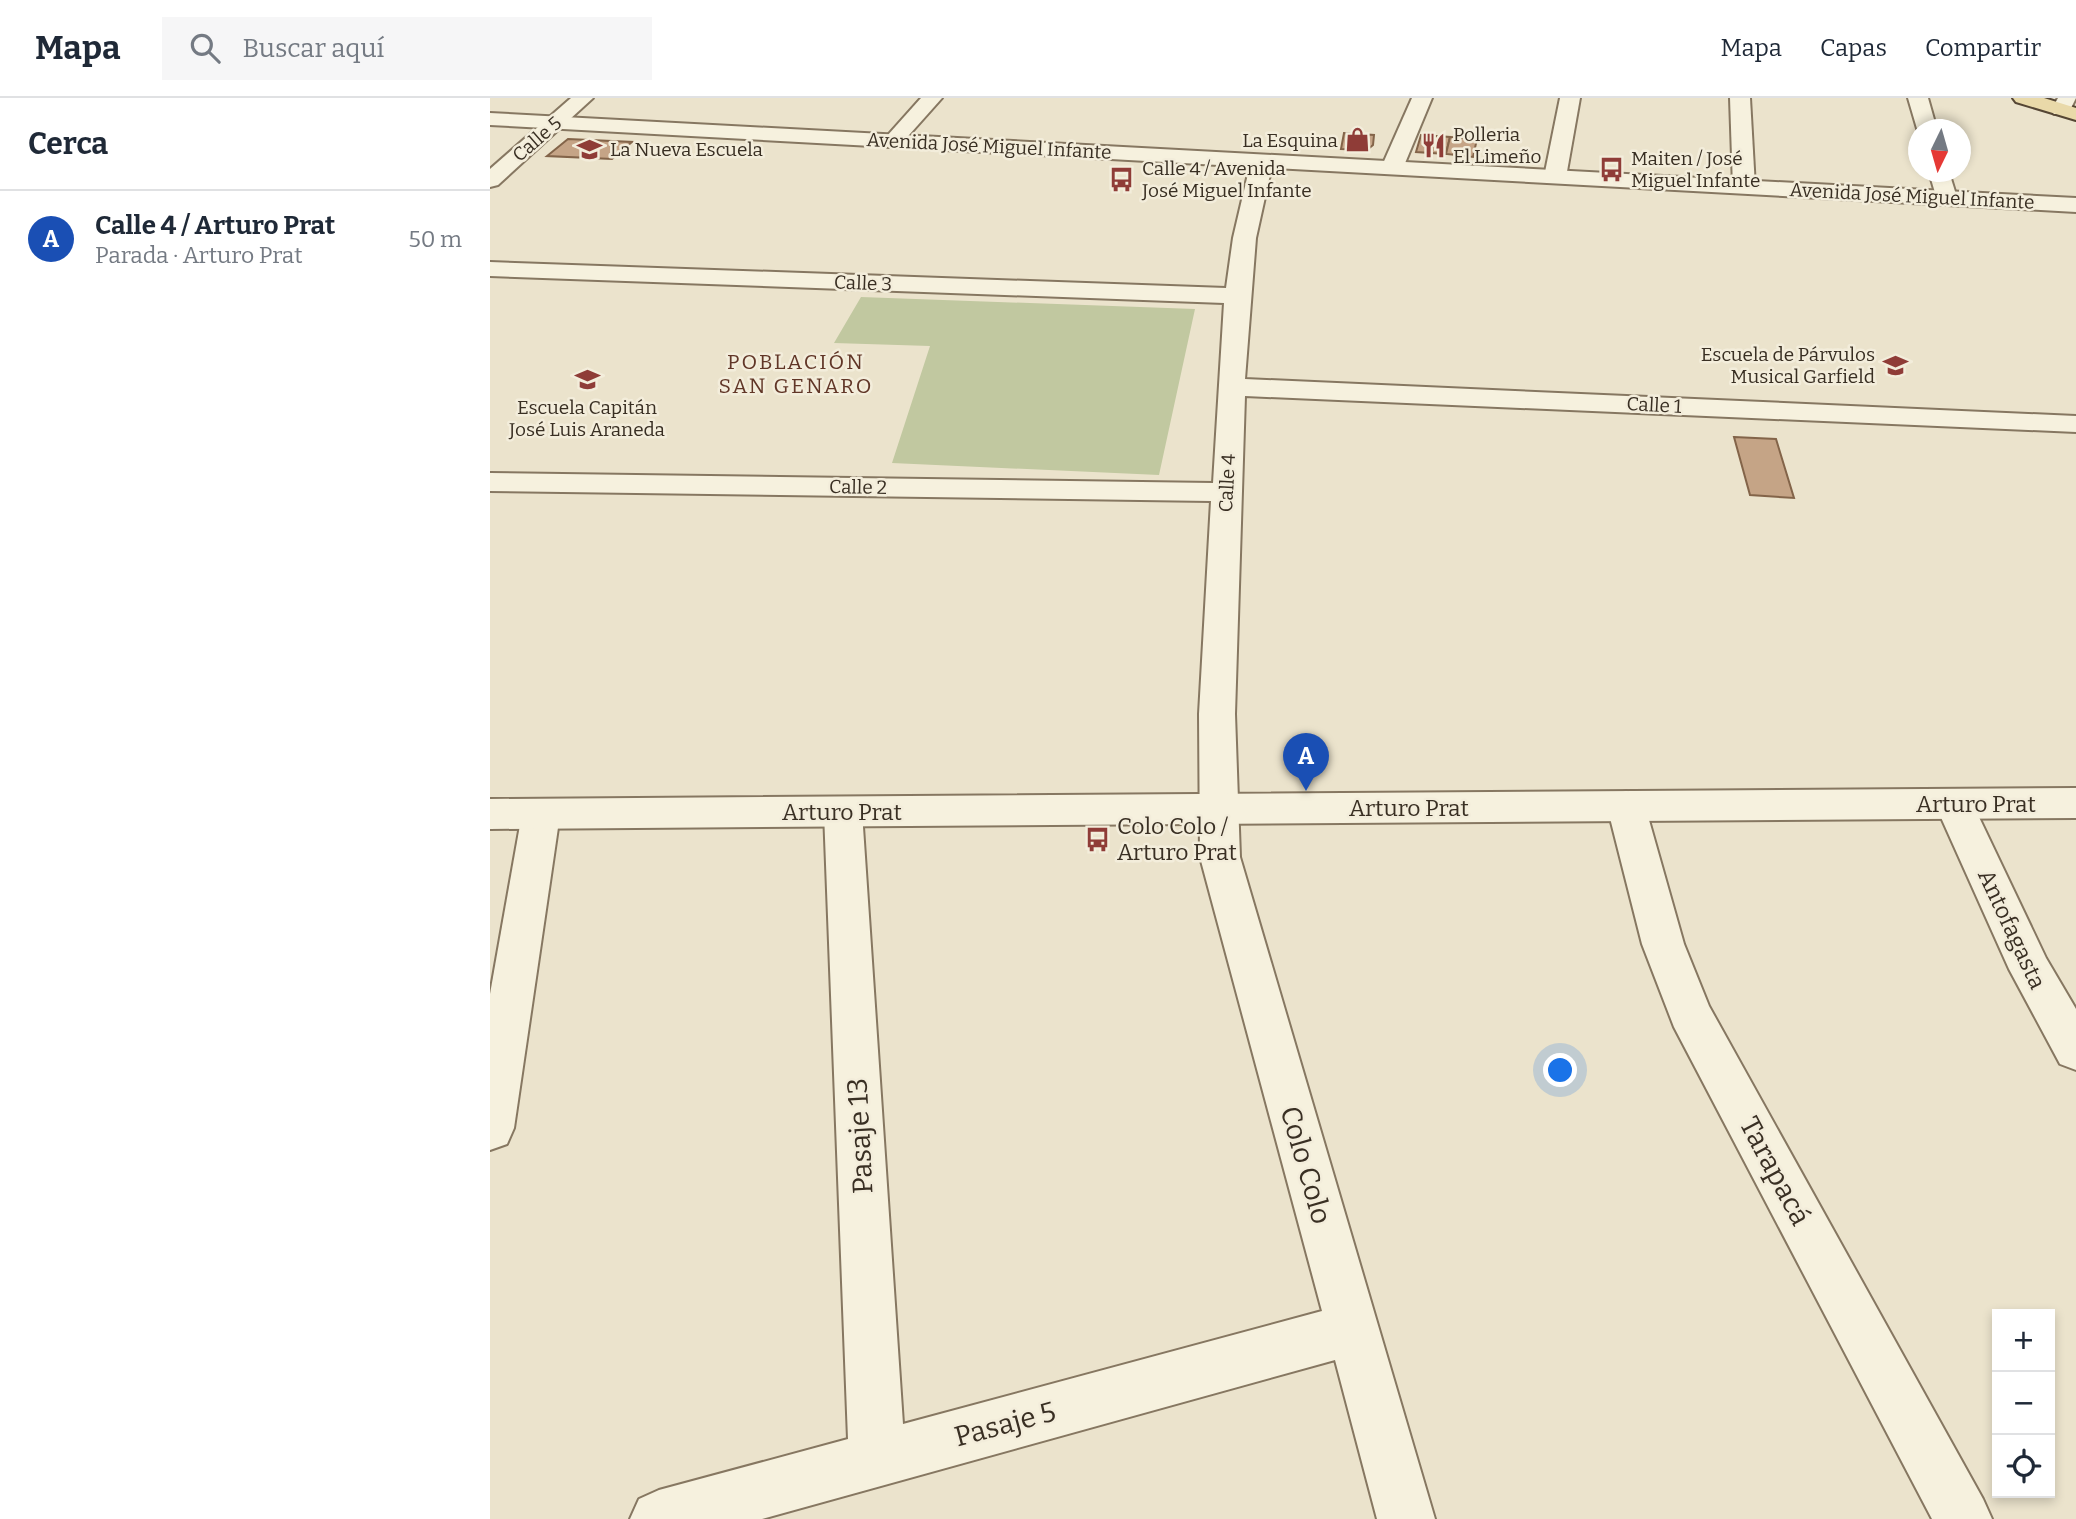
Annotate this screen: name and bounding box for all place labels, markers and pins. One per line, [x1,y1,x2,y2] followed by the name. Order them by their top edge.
[1453,123,1541,168] place label: Polleria El Limeño
[1344,126,1372,154] shop icon: La Esquina
[1242,129,1339,152] place label: La Esquina
[1419,131,1447,159] restaurant icon: Polleria El Limeño
[576,135,604,163] school or university icon: La Nueva Escuela
[610,138,763,161] place label: La Nueva Escuela
[1631,147,1760,192] place label: Maiten / José Miguel Infante
[1597,155,1625,183] bus stop icon: Maiten / José Miguel Infante
[1141,157,1312,202] place label: Calle 4 / Avenida José Miguel Infante
[1108,165,1136,193] bus stop icon: Calle 4 / Avenida José Miguel Infante
[1701,343,1875,388] place label: Escuela de Párvulos Musical Garfield
[1881,351,1909,379] school or university icon: Escuela de Párvulos Musical Garfield
[573,365,601,393] school or university icon: Escuela Capitán José Luis Araneda
[508,396,666,441] place label: Escuela Capitán José Luis Araneda
[1283,733,1329,791] pin: A
[1117,812,1237,866] place label: Colo Colo / Arturo Prat
[1083,825,1111,853] bus stop icon: Colo Colo / Arturo Prat

